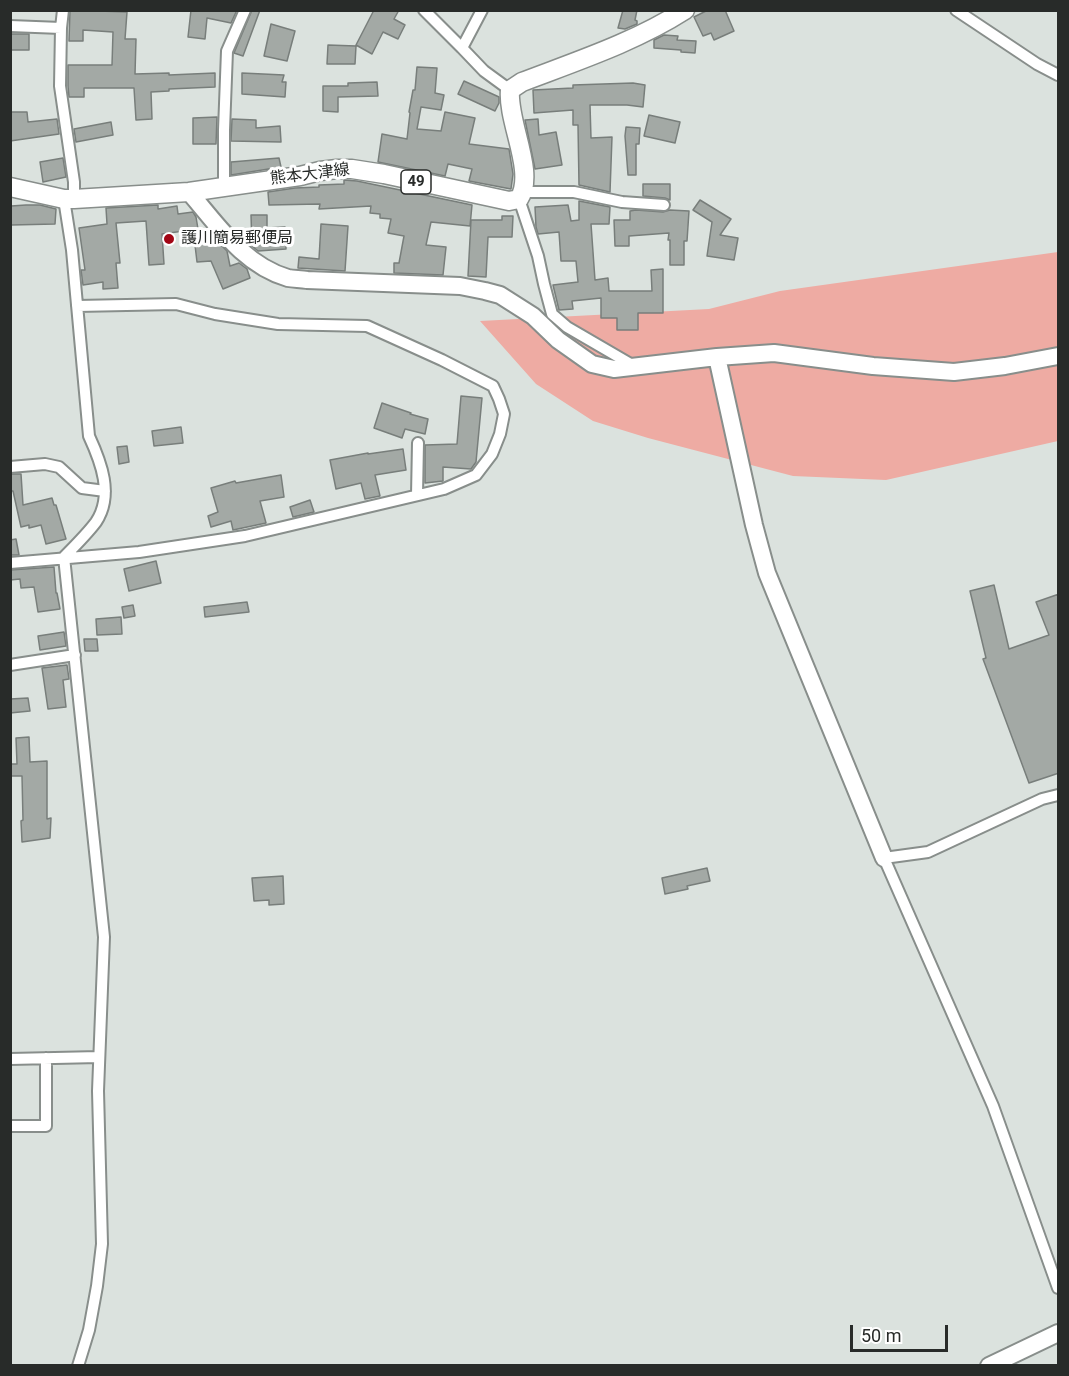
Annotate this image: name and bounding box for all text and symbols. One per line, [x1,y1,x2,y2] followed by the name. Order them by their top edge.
[269,161,351,189] street label: 熊本大津線
[401,170,431,194] road number: 49
[181,229,293,249] place label: 護川簡易郵便局
[162,232,176,246] marker: 護川簡易郵便局
[853,1313,950,1351] scale bar
[861,1325,901,1346] text: 50 m

